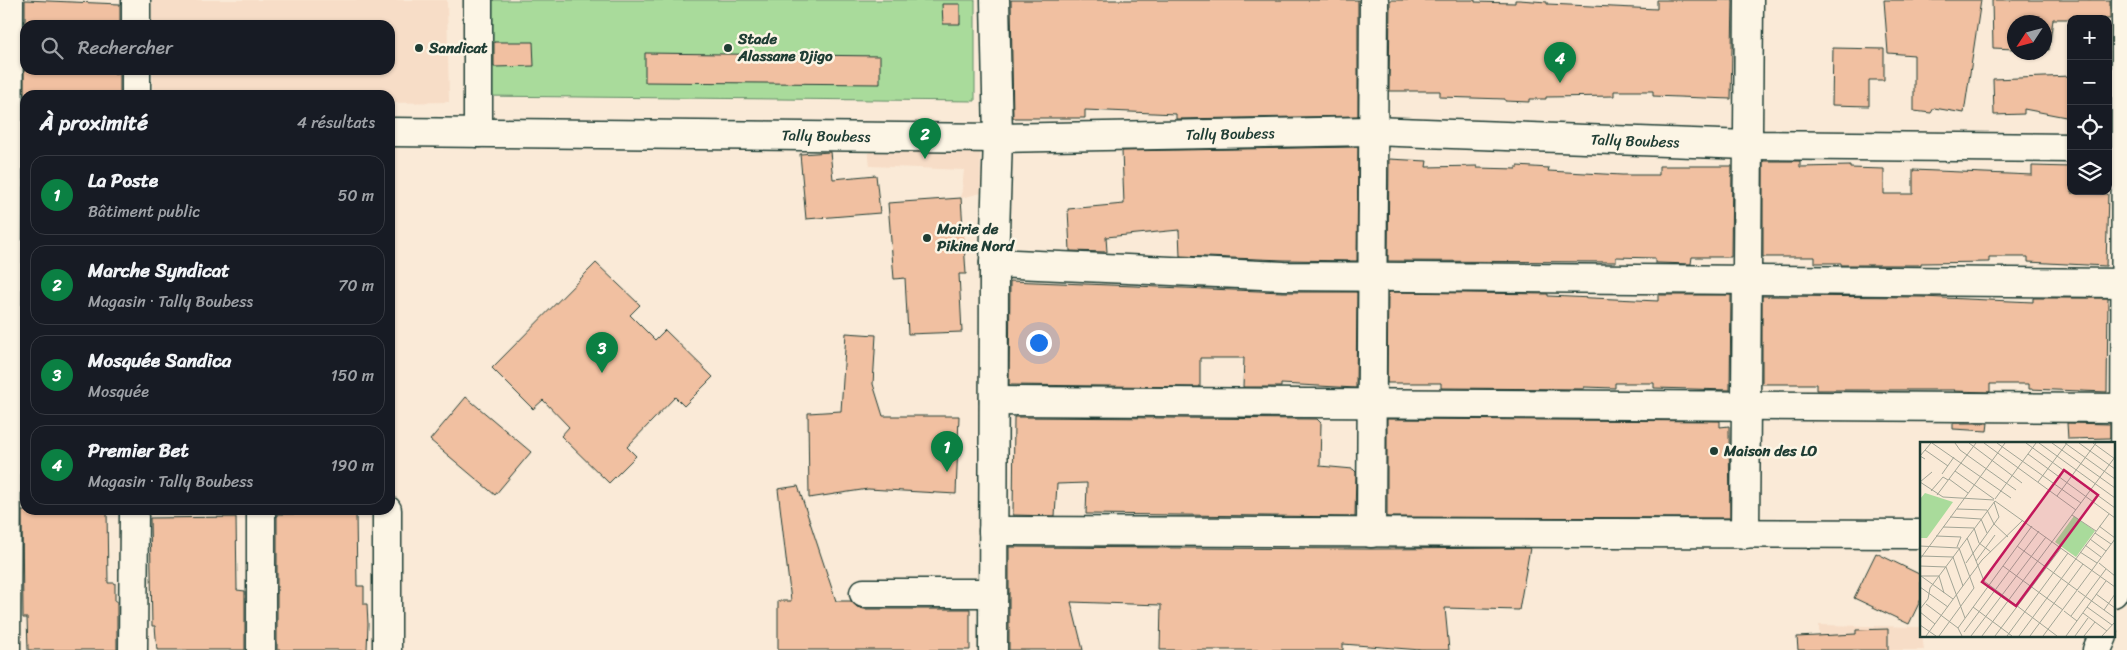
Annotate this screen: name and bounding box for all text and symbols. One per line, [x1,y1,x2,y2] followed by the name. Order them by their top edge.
[2007,15,2052,60] north arrow
[2067,15,2112,195] map controls
[2067,15,2112,60] button: +
[20,20,395,75] search box
[737,26,833,69] place label: Stade Alassane Djigo
[78,31,173,64] text: Rechercher
[38,34,66,62] icon: search
[428,35,488,61] place label: Sandicat
[413,42,425,54] marker: Sandicat
[722,42,734,54] marker: Stade Alassane Djigo
[1544,42,1576,83] pin: 4
[2067,60,2112,105] button: −
[40,104,148,142] text: À proximité
[2067,105,2112,150] button: locate
[297,108,375,137] text: 4 résultats
[909,118,941,159] pin: 2
[1185,120,1276,148] street label: Tally Boubess
[781,122,872,150] street label: Tally Boubess
[1590,126,1681,156] street label: Tally Boubess
[2067,150,2112,195] button: layers
[88,164,158,197] text: La Poste
[54,181,60,210] text: 1
[338,181,374,210] text: 50 m
[88,197,200,226] text: Bâtiment public
[936,216,1016,259] place label: Mairie de Pikine Nord
[921,232,933,244] marker: Mairie de Pikine Nord
[88,254,230,287] text: Marche Syndicat
[52,271,62,300] text: 2
[338,271,374,300] text: 70 m
[88,287,253,316] text: Magasin · Tally Boubess
[1026,330,1052,356] your location
[586,332,618,373] pin: 3
[88,344,231,377] text: Mosquée Sandica
[53,361,61,390] text: 3
[331,361,374,390] text: 150 m
[88,377,149,406] text: Mosquée
[931,431,963,472] pin: 1
[88,434,189,467] text: Premier Bet
[1723,438,1818,464] place label: Maison des LO
[1920,442,2114,638] inset map
[1708,445,1720,457] marker: Maison des LO
[52,451,62,480] text: 4
[331,451,374,480] text: 190 m
[88,467,253,496] text: Magasin · Tally Boubess

